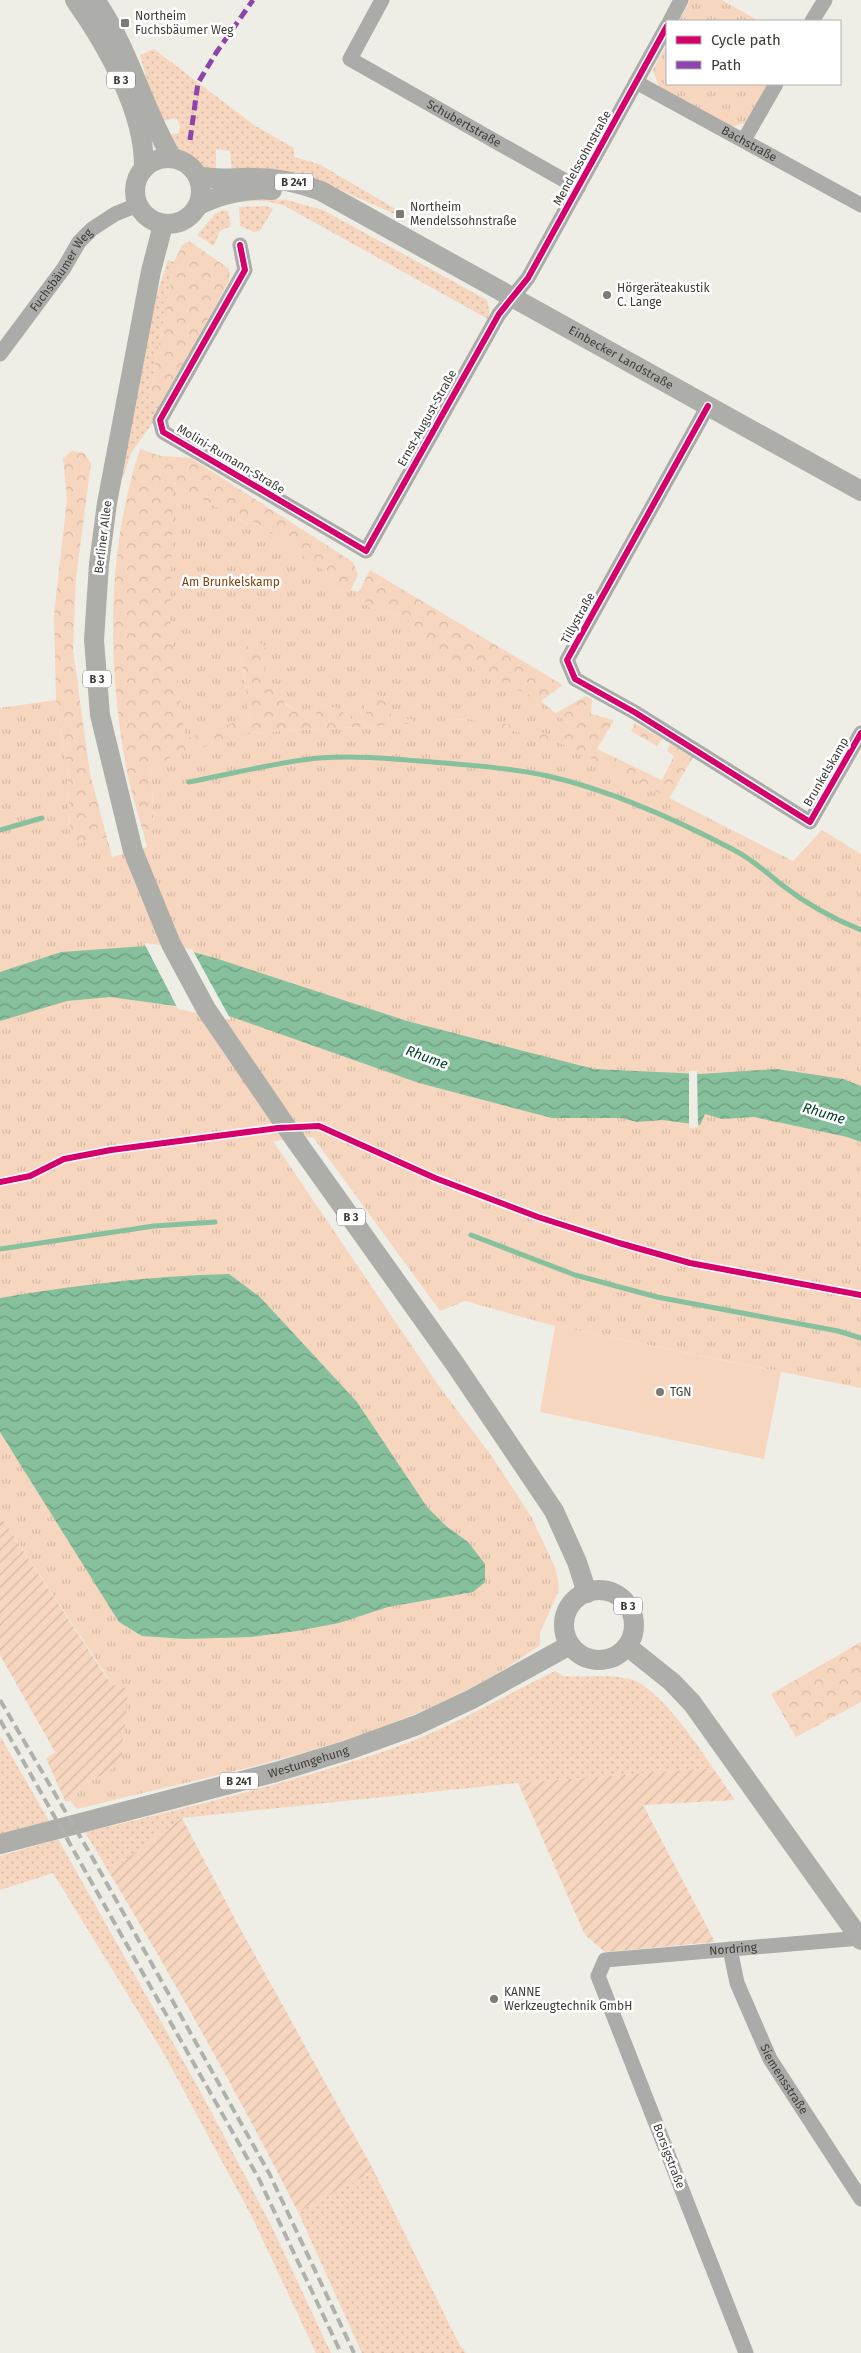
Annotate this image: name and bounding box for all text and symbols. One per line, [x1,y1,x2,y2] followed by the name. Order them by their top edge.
[135,9,234,37] place label: Northeim Fuchsbäumer Weg
[119,17,131,29] marker: Northeim Fuchsbäumer Weg
[666,20,841,85] legend
[711,31,781,49] text: Cycle path
[711,56,741,74] text: Path
[107,72,135,88] road number: B 3
[424,97,504,150] street label: Schubertstraße
[550,108,614,208] street label: Mendelssohnstraße
[719,123,779,165] street label: Bachstraße
[275,173,313,190] road number: B 241
[410,200,517,228] place label: Northeim Mendelssohnstraße
[394,208,406,220] marker: Northeim Mendelssohnstraße
[27,225,96,314] street label: Fuchsbäumer Weg
[617,281,710,309] place label: Hörgeräteakustik C. Lange
[601,289,613,301] marker: Hörgeräteakustik C. Lange
[566,323,676,392] street label: Einbecker Landstraße
[395,367,459,469] street label: Ernst-August-Straße
[175,421,287,497] street label: Molini-Rumann-Straße
[92,500,114,574] street label: Berliner Allee
[182,575,280,589] park label: Am Brunkelskamp
[558,590,598,646] street label: Tillystraße
[83,671,111,688] road number: B 3
[801,735,851,809] street label: Brunkelskamp
[403,1042,450,1073] water label: Rhume
[800,1099,847,1128] water label: Rhume
[337,1208,365,1226] road number: B 3
[670,1385,692,1399] place label: TGN
[654,1386,666,1398] marker: TGN
[614,1598,642,1614] road number: B 3
[266,1743,351,1781] street label: Westumgehung
[220,1772,258,1790] road number: B 241
[709,1940,758,1958] street label: Nordring
[504,1985,632,2013] place label: KANNE Werkzeugtechnik GmbH
[488,1993,500,2005] marker: KANNE Werkzeugtechnik GmbH
[757,2042,811,2117] street label: Siemensstraße
[650,2122,688,2190] street label: Borsigstraße

